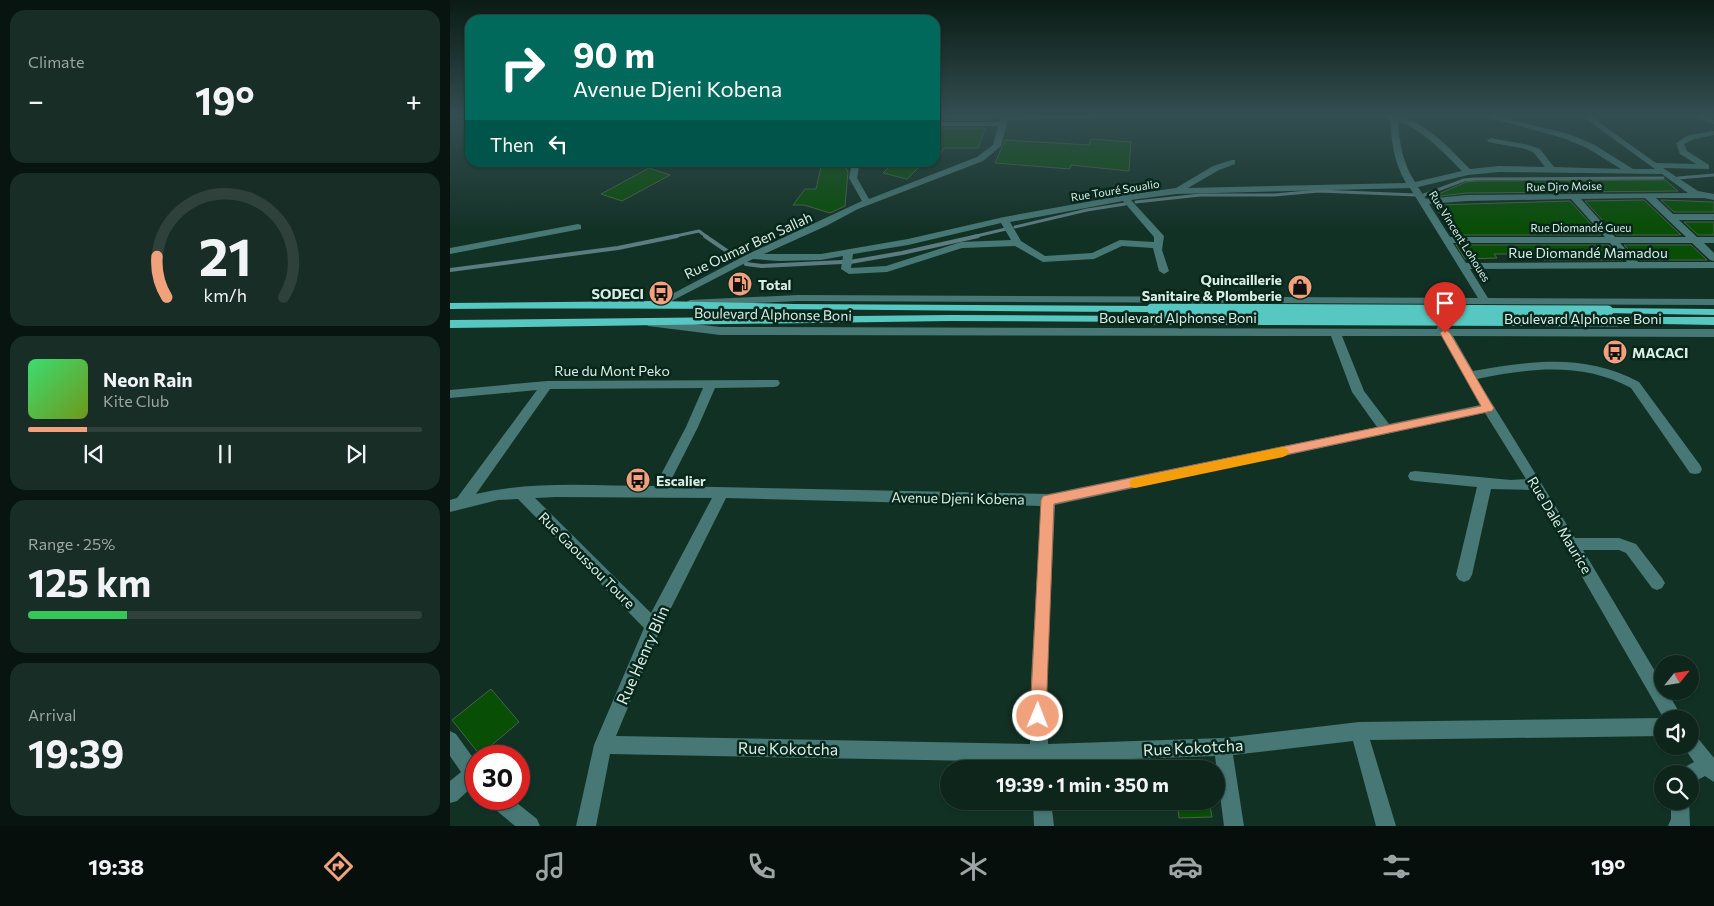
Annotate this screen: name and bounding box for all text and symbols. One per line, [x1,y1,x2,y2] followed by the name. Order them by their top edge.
[573,32,655,75] text: 90 m
[490,35,555,100] icon: right
[28,52,84,71] text: Climate
[573,75,782,102] text: Avenue Djeni Kobena
[195,76,255,123] text: 19°
[28,83,44,117] text: −
[406,83,422,117] text: +
[544,130,572,158] icon: left
[490,133,534,156] text: Then
[1070,177,1161,203] street label: Rue Touré Soualio
[1526,179,1602,193] street label: Rue Djro Moise
[1427,188,1493,284] street label: Rue Vincent Lohoues
[681,208,815,282] street label: Rue Oumar Ben Sallah
[1531,221,1631,234] street label: Rue Diomandé Gueu
[198,223,252,287] text: 21
[1508,244,1668,261] street label: Rue Diomandé Mamadou
[727,271,753,297] fuel station icon: Total
[1142,271,1282,304] place label: Quincaillerie Sanitaire & Plomberie
[1287,274,1313,300] shop icon: Quincaillerie Sanitaire & Plomberie
[758,276,791,293] place label: Total
[648,280,674,306] bus stop icon: SODECI
[1424,282,1466,333] pin
[203,284,247,306] text: km/h
[592,285,644,302] place label: SODECI
[1431,289,1459,317] icon: arrive
[694,304,852,324] street label: Boulevard Alphonse Boni
[1099,309,1257,326] street label: Boulevard Alphonse Boni
[1504,310,1662,327] street label: Boulevard Alphonse Boni
[1602,339,1628,365] bus stop icon: MACACI
[1632,344,1688,361] place label: MACACI
[554,362,670,379] street label: Rue du Mont Peko
[103,368,193,391] text: Neon Rain
[103,391,169,410] text: Kite Club
[80,440,108,468] icon: previous
[211,440,239,468] icon: pause
[342,440,370,468] icon: next
[625,467,651,493] bus stop icon: Escalier
[656,472,706,489] place label: Escalier
[1524,473,1596,577] street label: Rue Dale Maurice
[891,488,1025,508] street label: Avenue Djeni Kobena
[535,508,639,612] street label: Rue Gaoussou Toure
[28,534,115,553] text: Range · 25%
[28,558,151,605] text: 125 km
[612,603,672,707] street label: Rue Henry Blin
[1654,655,1699,700] north arrow
[1654,655,1699,810] map controls
[1011,689,1063,741] position arrow
[28,705,76,724] text: Arrival
[1654,710,1699,755] button: sound
[28,729,124,776] text: 19:39
[1142,735,1244,759] street label: Rue Kokotcha
[738,738,838,758] street label: Rue Kokotcha
[465,745,530,810] speed limit sign: 30
[1654,765,1699,810] button: search
[996,773,1169,796] text: 19:39 · 1 min · 350 m
[321,849,356,884] icon: directions
[533,849,568,884] icon: music
[744,849,779,884] icon: phone
[956,849,991,884] icon: climate
[1168,849,1203,884] icon: car
[1379,849,1414,884] icon: filters
[88,853,144,880] text: 19:38
[1591,853,1626,880] text: 19°

